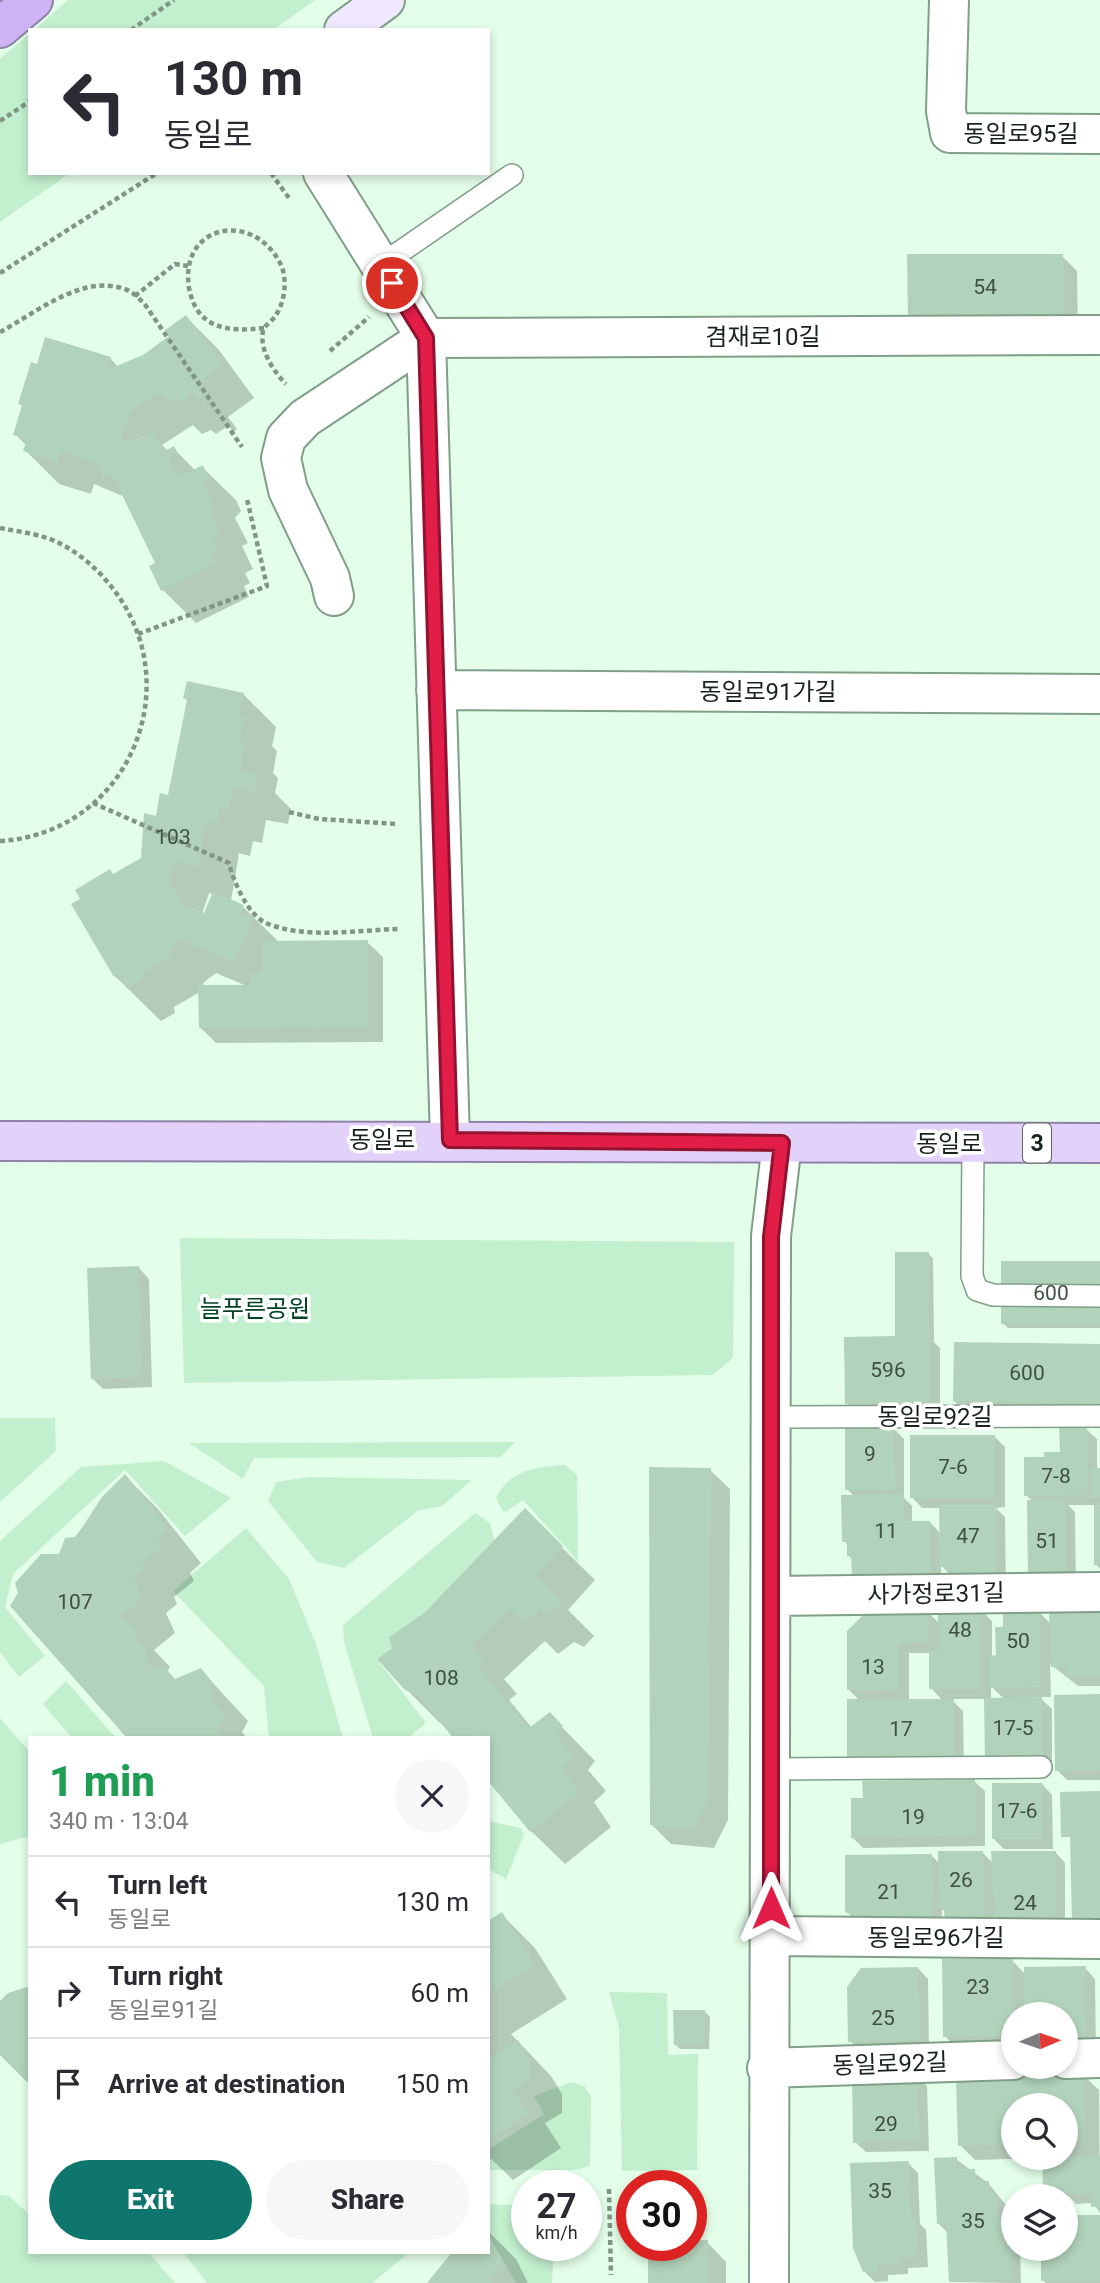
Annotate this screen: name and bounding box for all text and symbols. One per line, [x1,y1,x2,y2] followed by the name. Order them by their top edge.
[164,50,303,107] text: 130 m
[49,56,140,147] icon: left
[164,116,252,154] text: 동일로
[963,120,1079,148] street label: 동일로95길
[362,253,422,313] pin
[373,264,411,302] icon: arrive
[973,275,997,299] house number: 54
[705,323,821,351] street label: 겸재로10길
[699,678,837,706] street label: 동일로91가길
[155,825,191,849] house number: 103
[1023,1124,1051,1162] road number: 3
[349,1126,415,1154] street label: 동일로
[916,1130,982,1158] street label: 동일로
[1033,1281,1069,1305] house number: 600
[200,1295,310,1323] park label: 늘푸른공원
[870,1358,906,1382] house number: 596
[1009,1361,1045,1385] house number: 600
[877,1403,993,1431] street label: 동일로92길
[864,1442,876,1466] house number: 9
[938,1455,968,1479] house number: 7-6
[1041,1464,1071,1488] house number: 7-8
[874,1519,898,1543] house number: 11
[956,1524,980,1548] house number: 47
[1035,1529,1059,1553] house number: 51
[867,1579,1005,1609] street label: 사가정로31길
[57,1590,93,1614] house number: 107
[948,1618,972,1642] house number: 48
[1006,1629,1030,1653] house number: 50
[861,1655,885,1679] house number: 13
[423,1666,459,1690] house number: 108
[992,1716,1034,1740] house number: 17-5
[889,1717,913,1741] house number: 17
[49,1757,155,1806] text: 1 min
[395,1759,469,1833] button: close
[996,1799,1038,1823] house number: 17-6
[901,1805,925,1829] house number: 19
[49,1808,188,1835] text: 340 m · 13:04
[949,1868,973,1892] house number: 26
[108,1870,207,1900] text: Turn left
[734,1871,808,1945] position arrow
[877,1880,901,1904] house number: 21
[49,1883,87,1921] icon: left
[396,1887,469,1917] text: 130 m
[1013,1891,1037,1915] house number: 24
[108,1906,171,1933] text: 동일로
[867,1924,1005,1952] street label: 동일로96가길
[108,1961,223,1991] text: Turn right
[49,1974,87,2012] icon: right
[966,1975,990,1999] house number: 23
[411,1978,469,2008] text: 60 m
[108,1997,219,2024] text: 동일로91길
[1001,2002,1078,2079] north arrow
[1001,2002,1078,2261] map controls
[871,2006,895,2030] house number: 25
[832,2048,948,2080] street label: 동일로92길
[49,2065,87,2103] icon: arrive
[108,2069,345,2099] text: Arrive at destination
[396,2069,469,2099] text: 150 m
[1001,2093,1078,2170] button: search
[874,2112,898,2136] house number: 29
[49,2160,252,2240] button: Exit
[266,2160,469,2240] button: Share
[616,2170,707,2261] speed limit sign: 30
[868,2179,892,2203] house number: 35
[1001,2184,1078,2261] button: layers
[536,2186,577,2227] text: 27
[961,2209,985,2233] house number: 35
[535,2222,578,2243] text: km/h

